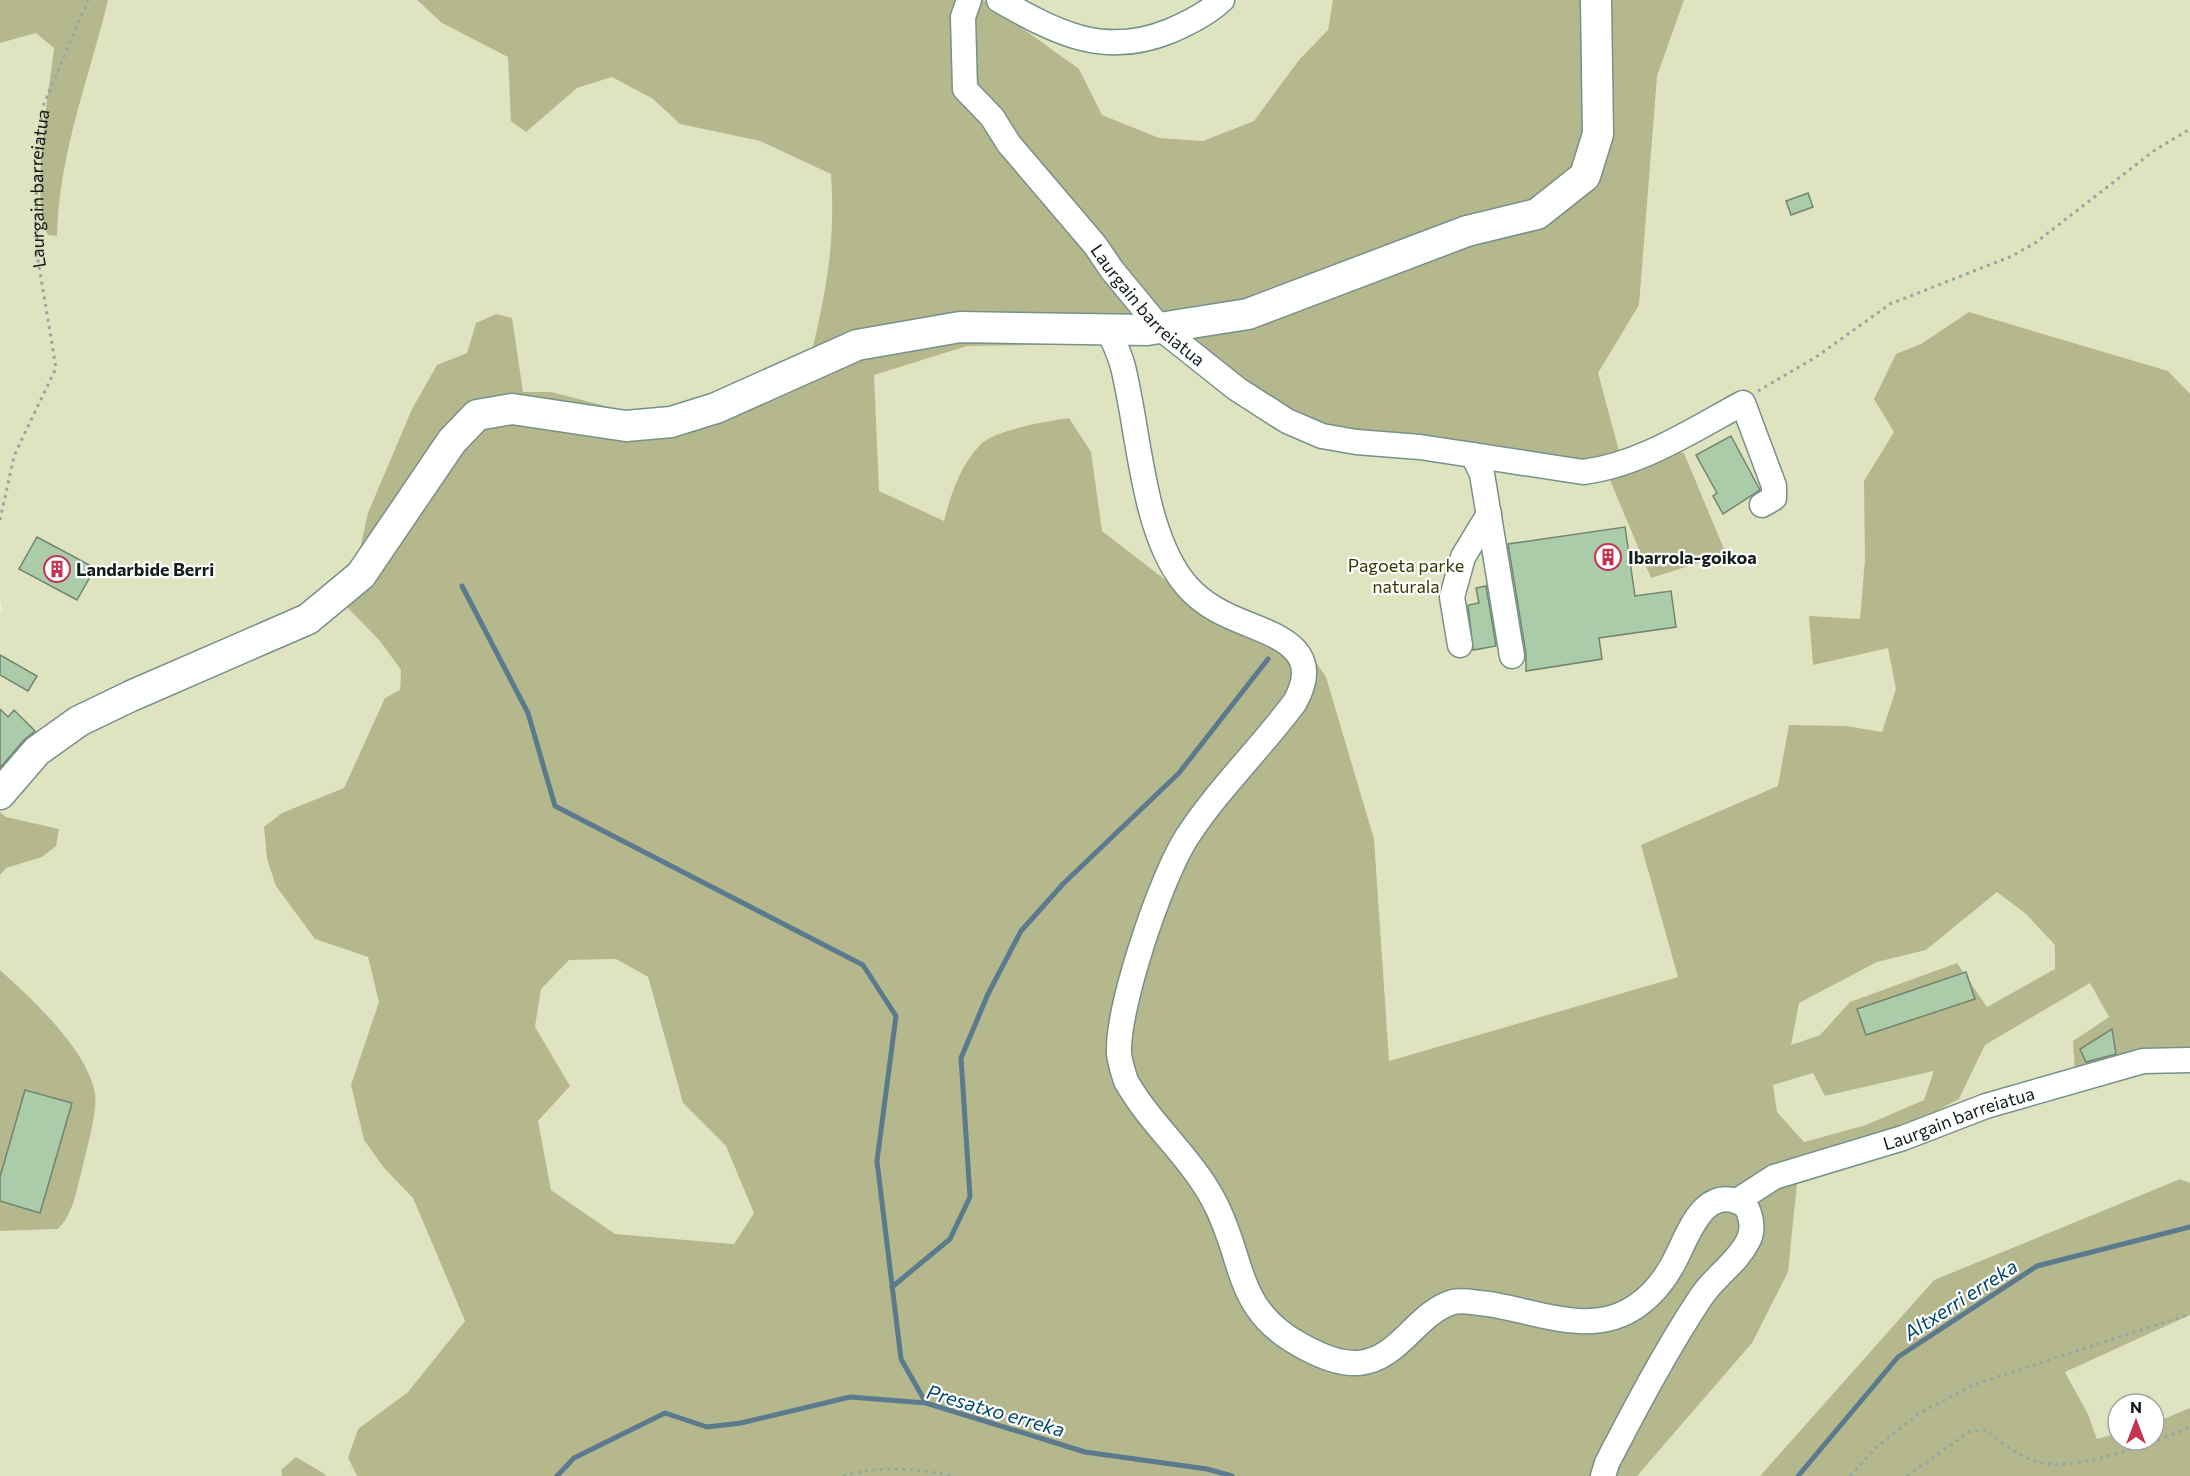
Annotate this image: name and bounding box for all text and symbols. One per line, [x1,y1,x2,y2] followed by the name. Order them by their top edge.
[25,108,53,270] street label: Laurgain barreiatua
[1086,240,1210,370] street label: Laurgain barreiatua
[1593,542,1623,572] building icon: Ibarrola-goikoa
[1628,546,1757,568] place label: Ibarrola-goikoa
[42,554,72,584] building icon: Landarbide Berri
[1348,554,1464,597] park label: Pagoeta parke naturala
[76,558,214,580] place label: Landarbide Berri
[1880,1082,2037,1154] street label: Laurgain barreiatua
[1898,1253,2021,1345] water label: Altxerri erreka
[924,1379,1068,1441] water label: Presatxo erreka
[2106,1392,2166,1452] north arrow
[2130,1397,2142,1416] text: N

